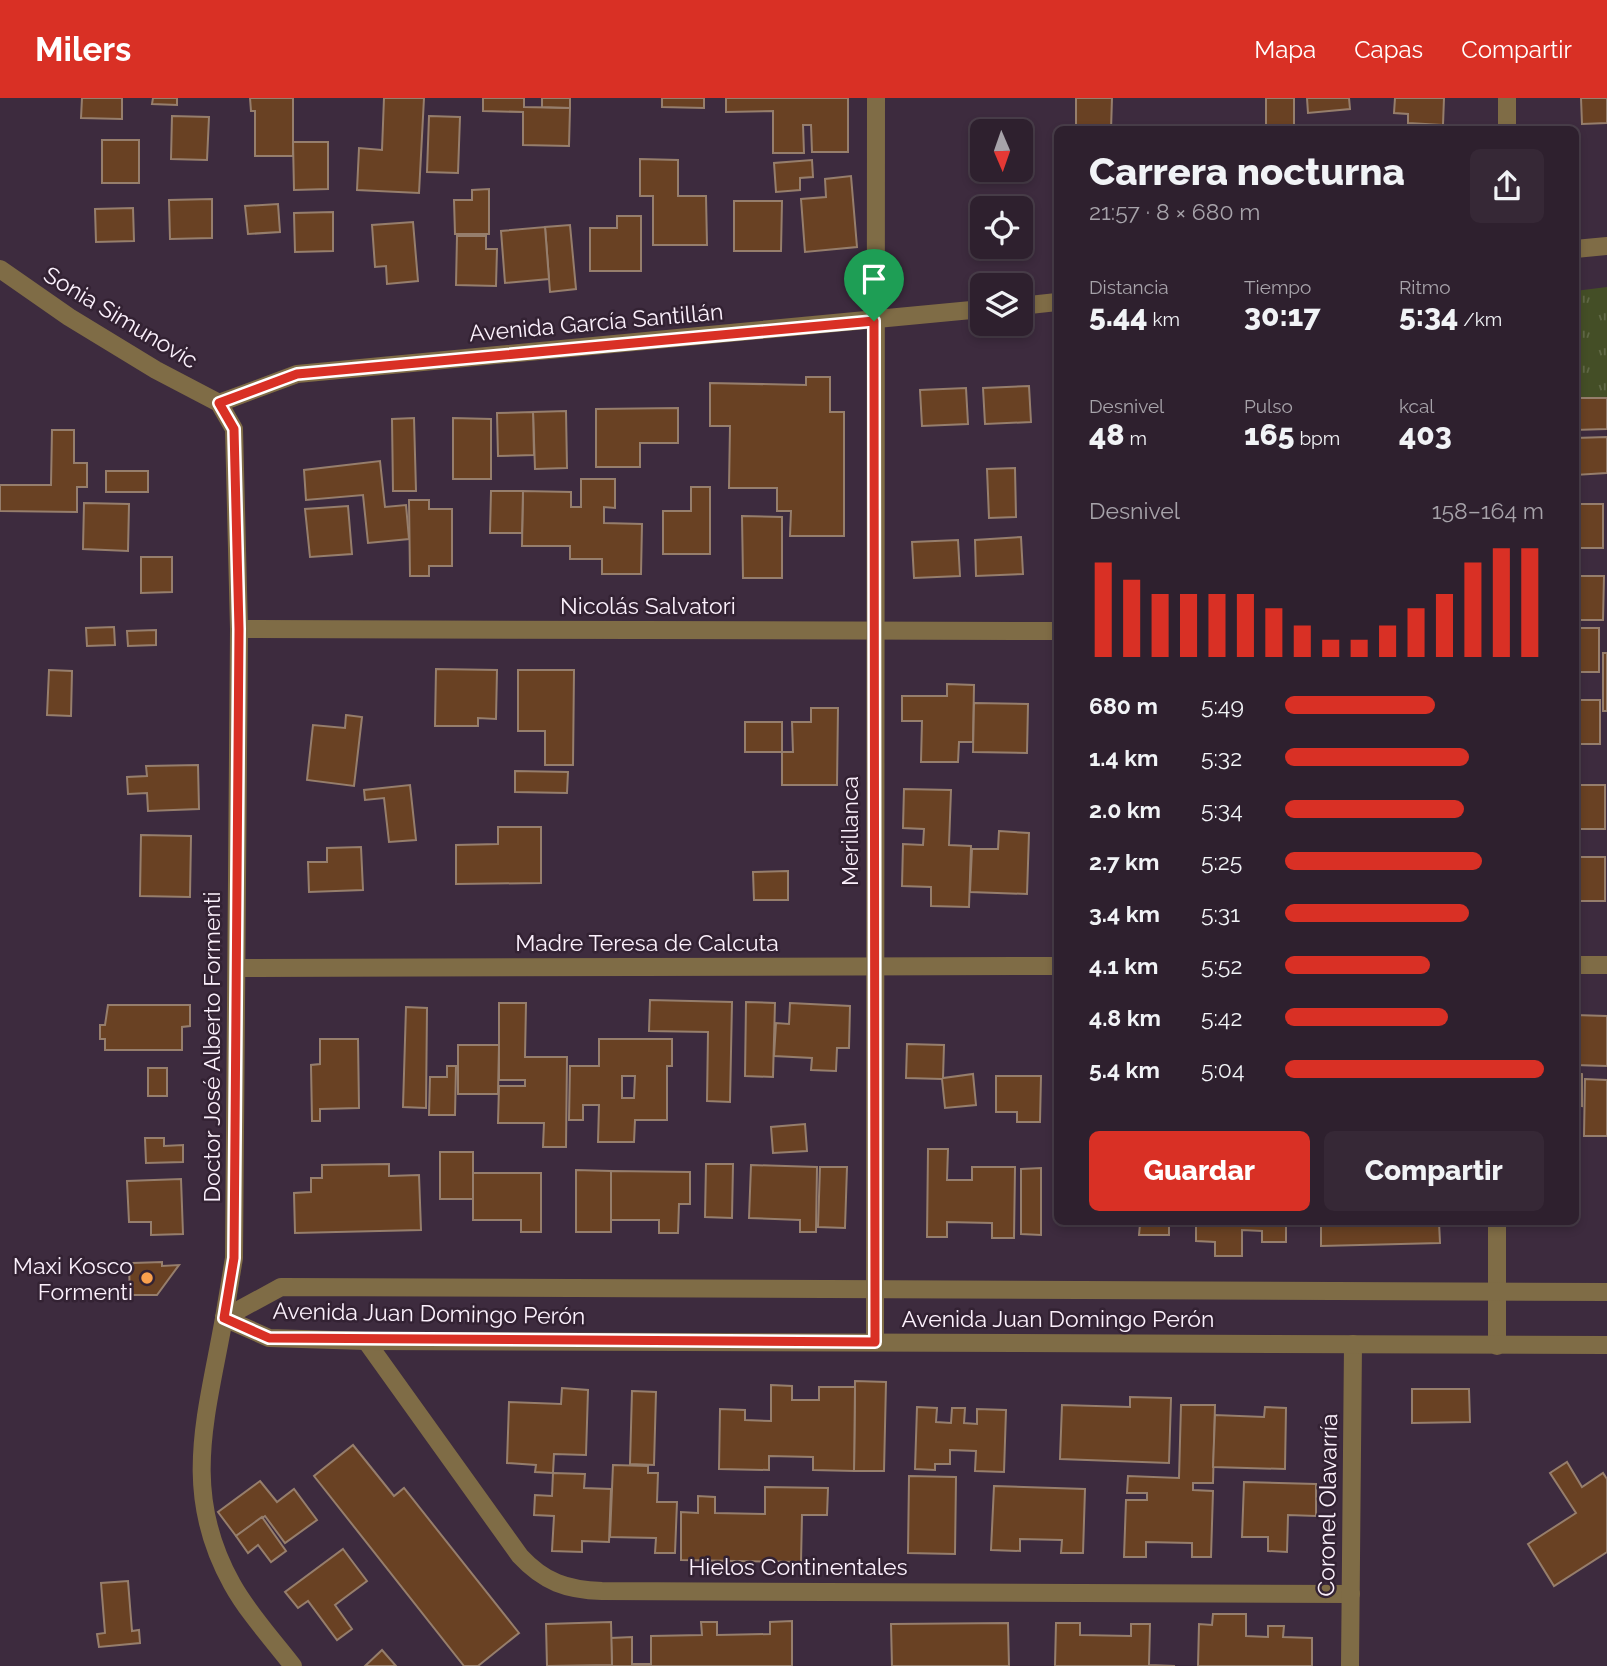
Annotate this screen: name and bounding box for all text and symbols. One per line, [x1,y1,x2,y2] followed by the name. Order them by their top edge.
[35,30,131,69] text: Milers
[1254,35,1316,64] text: Mapa
[1354,35,1423,64] text: Capas
[1461,35,1572,64] text: Compartir
[970,119,1032,182] north arrow
[970,119,1033,336] map controls
[1089,149,1405,194] text: Carrera nocturna
[1470,149,1544,223] button: share
[970,196,1033,259] button: locate
[1089,198,1260,225] text: 21:57 · 8 × 680 m
[844,249,904,321] pin
[39,260,203,374] street label: Sonia Simunovic
[855,260,893,298] icon: arrive
[970,273,1033,336] button: layers
[1089,276,1169,298] text: Distancia
[1244,276,1311,298] text: Tiempo
[1399,276,1451,298] text: Ritmo
[468,297,724,347] street label: Avenida García Santillán
[1089,298,1148,333] text: 5.44
[1244,298,1321,333] text: 30:17
[1399,298,1458,333] text: 5:34
[1148,308,1180,330] text: km
[1458,308,1502,330] text: /km
[1089,395,1164,417] text: Desnivel
[1244,395,1293,417] text: Pulso
[1399,395,1435,417] text: kcal
[1089,417,1125,452] text: 48
[1244,417,1295,452] text: 165
[1399,417,1452,452] text: 403
[1125,427,1147,449] text: m
[1295,427,1340,449] text: bpm
[1089,497,1180,524] text: Desnivel
[1432,497,1544,524] text: 158–164 m
[560,592,736,619] street label: Nicolás Salvatori
[1089,692,1158,719] text: 680 m
[1201,692,1244,719] text: 5:49
[1089,744,1158,771] text: 1.4 km
[1201,744,1242,771] text: 5:32
[836,776,863,886] street label: Merillanca
[1089,796,1161,823] text: 2.0 km
[1201,796,1243,823] text: 5:34
[1089,848,1159,875] text: 2.7 km
[1201,848,1242,875] text: 5:25
[198,892,225,1202] street label: Doctor José Alberto Formenti
[1089,900,1160,927] text: 3.4 km
[1201,900,1240,927] text: 5:31
[515,929,779,956] street label: Madre Teresa de Calcuta
[1089,952,1158,979] text: 4.1 km
[1201,952,1242,979] text: 5:52
[1089,1004,1161,1031] text: 4.8 km
[1201,1004,1242,1031] text: 5:42
[1089,1056,1160,1083] text: 5.4 km
[1201,1056,1245,1083] text: 5:04
[1089,1131,1310,1211] button: Guardar
[1324,1131,1544,1211] button: Compartir
[13,1252,133,1305] place label: Maxi Kosco Formenti
[139,1270,155,1286] marker: Maxi Kosco Formenti
[272,1297,586,1329] street label: Avenida Juan Domingo Perón
[902,1305,1214,1332] street label: Avenida Juan Domingo Perón
[1312,1413,1342,1597] street label: Coronel Olavarría
[688,1553,908,1580] street label: Hielos Continentales

